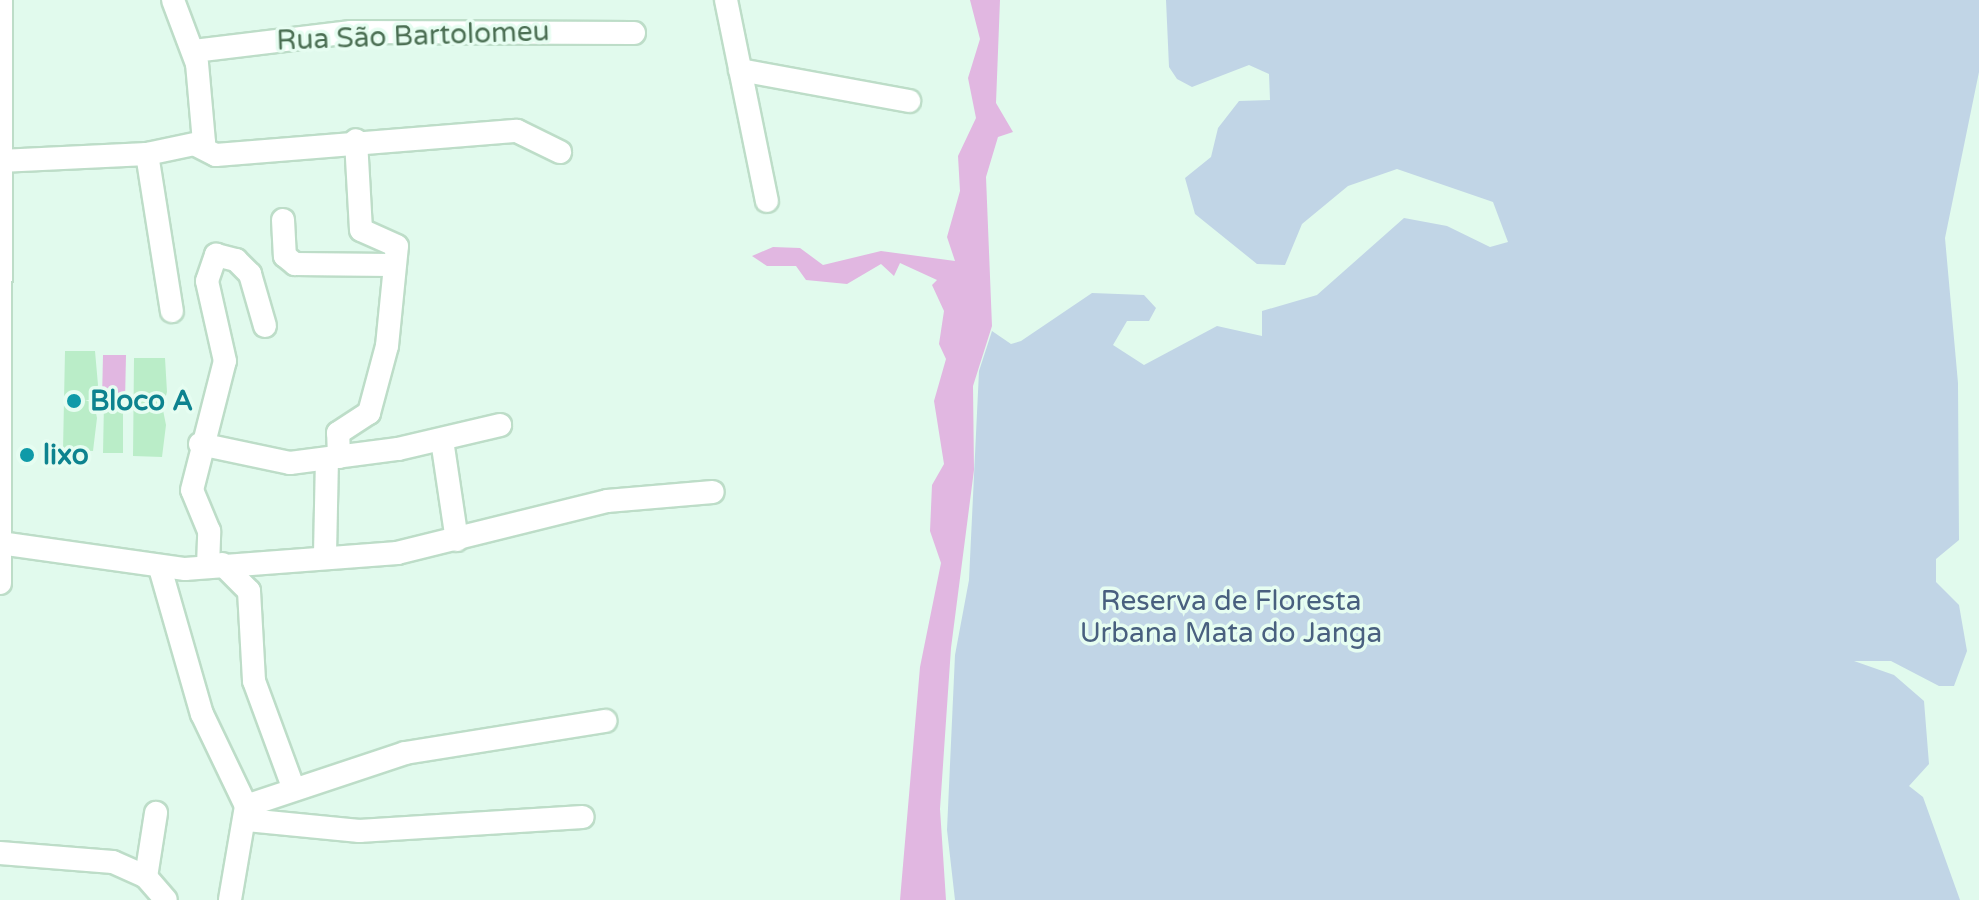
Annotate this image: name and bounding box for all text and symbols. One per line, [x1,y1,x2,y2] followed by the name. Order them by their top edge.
[276,14,550,58] street label: Rua São Bartolomeu
[90,384,193,418] place label: Bloco A
[65,392,83,410] marker: Bloco A
[43,438,89,472] place label: lixo
[18,446,36,464] marker: lixo
[1080,584,1382,650] park label: Reserva de Floresta Urbana Mata do Janga

